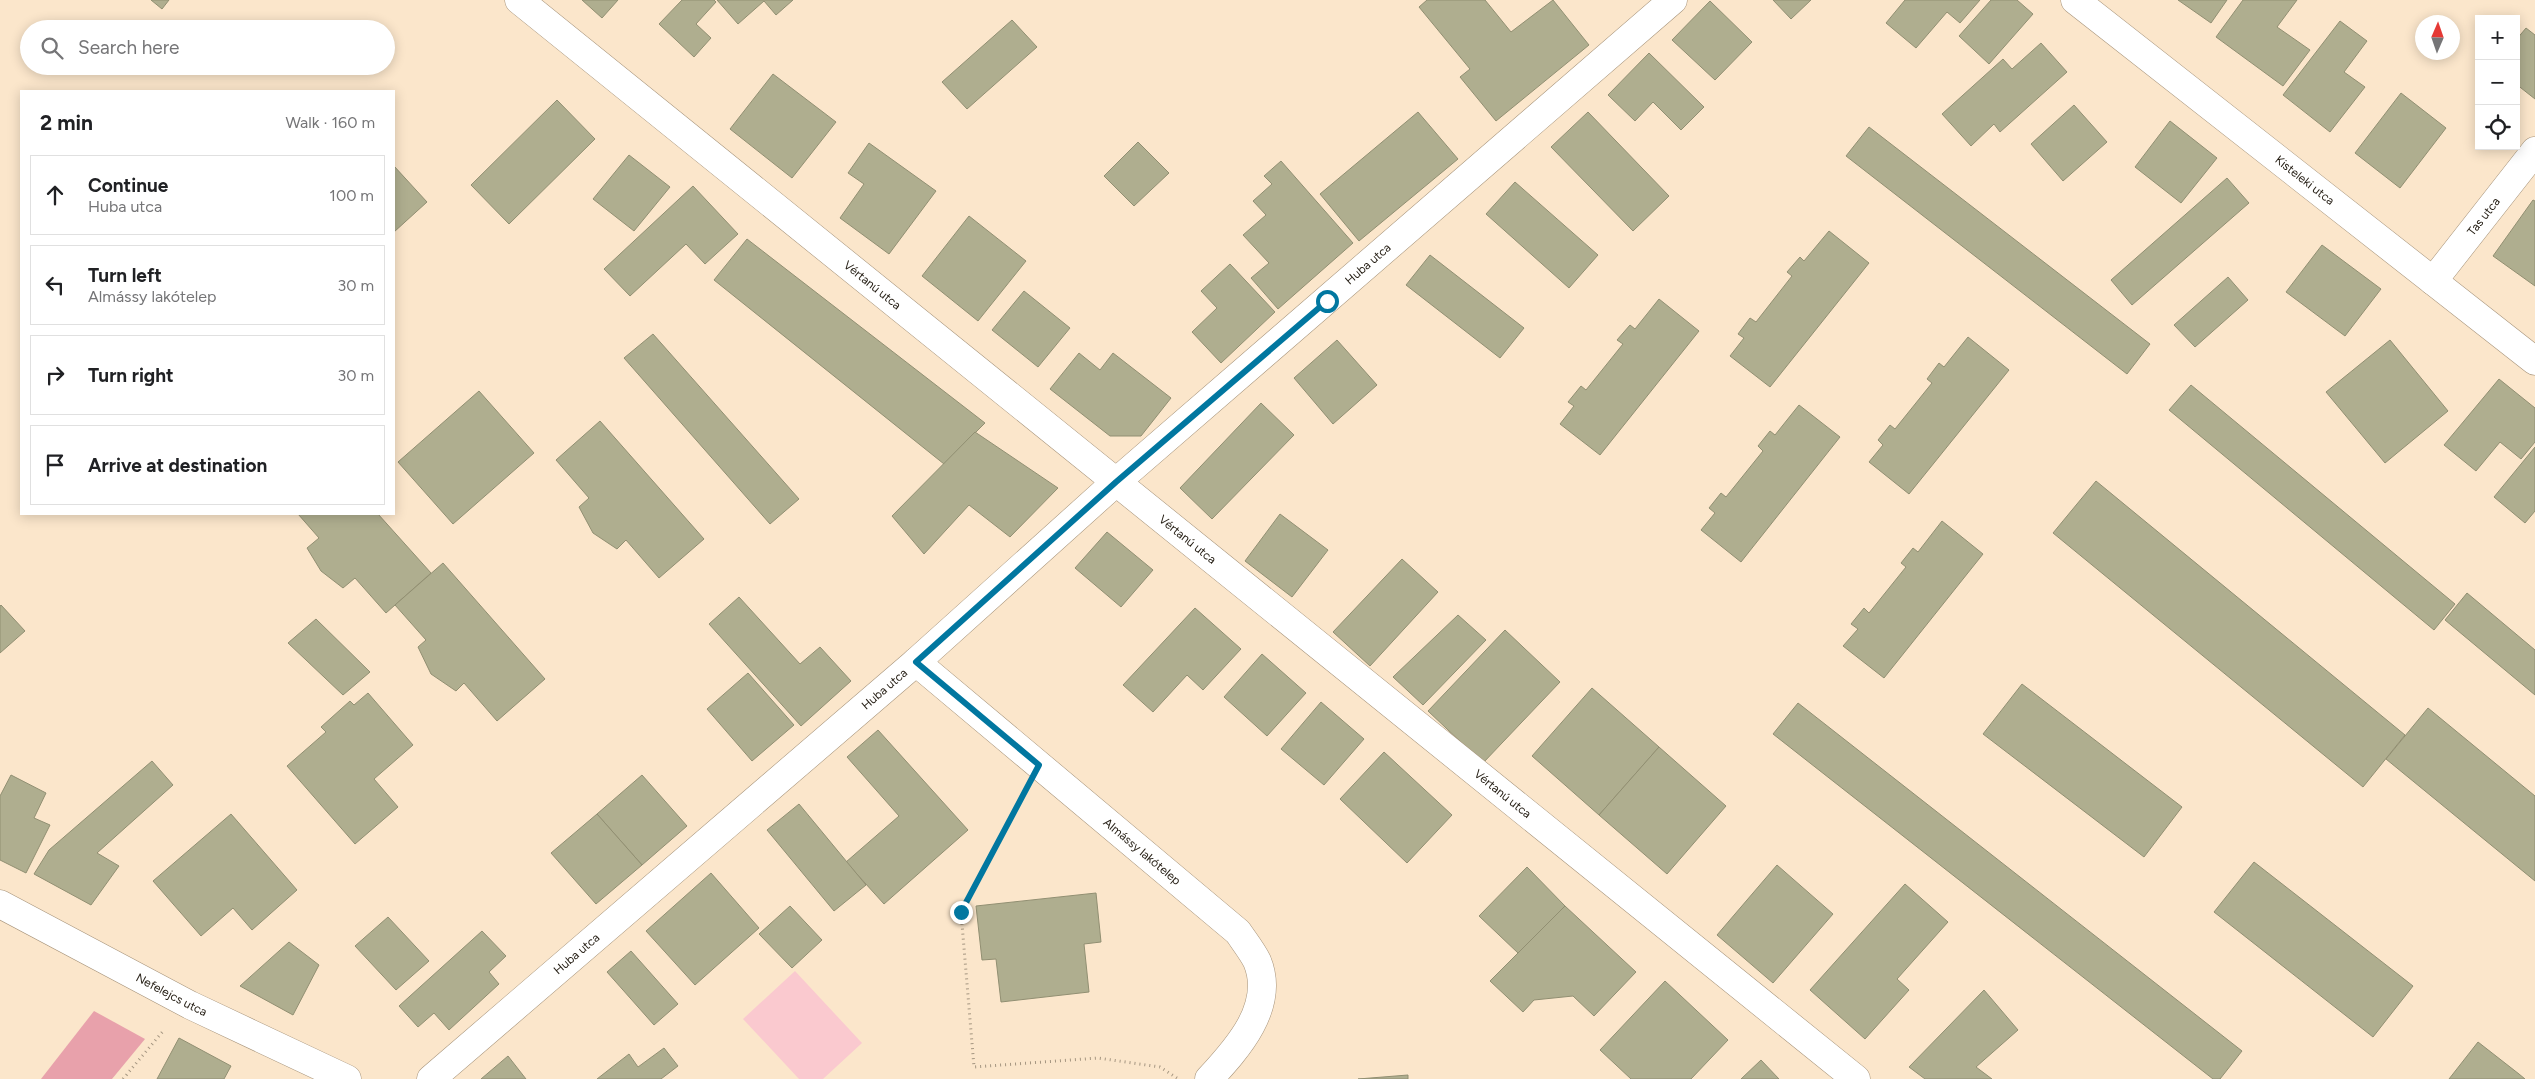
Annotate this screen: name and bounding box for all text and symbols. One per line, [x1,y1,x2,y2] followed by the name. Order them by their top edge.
[2415,15,2460,60] north arrow
[2475,15,2520,150] map controls
[2475,15,2520,60] button: +
[20,20,395,75] search box
[38,34,66,62] icon: search
[78,36,180,59] text: Search here
[2475,60,2520,105] button: −
[2475,105,2520,150] button: locate
[40,110,93,135] text: 2 min
[285,113,375,132] text: Walk · 160 m
[2272,153,2337,208] street label: Kisteleki utca
[88,174,168,197] text: Continue
[41,181,69,209] icon: ahead
[329,186,374,205] text: 100 m
[2464,195,2503,238] street label: Tas utca
[88,197,162,216] text: Huba utca
[1342,240,1394,287] street label: Huba utca
[841,258,904,312] street label: Vértanú utca
[88,264,162,287] text: Turn left
[41,271,69,299] icon: left
[337,276,374,295] text: 30 m
[88,287,216,306] text: Almássy lakótelep
[1316,290,1339,313] route start
[41,361,69,389] icon: right
[88,364,174,387] text: Turn right
[337,366,374,385] text: 30 m
[41,451,69,479] icon: arrive
[88,454,267,477] text: Arrive at destination
[1156,512,1219,567] street label: Vértanú utca
[859,666,910,713] street label: Huba utca
[1471,767,1534,821] street label: Vértanú utca
[1101,815,1183,888] street label: Almássy lakótelep
[950,901,973,924] route end
[551,930,602,977] street label: Huba utca
[134,971,209,1019] street label: Nefelejcs utca

